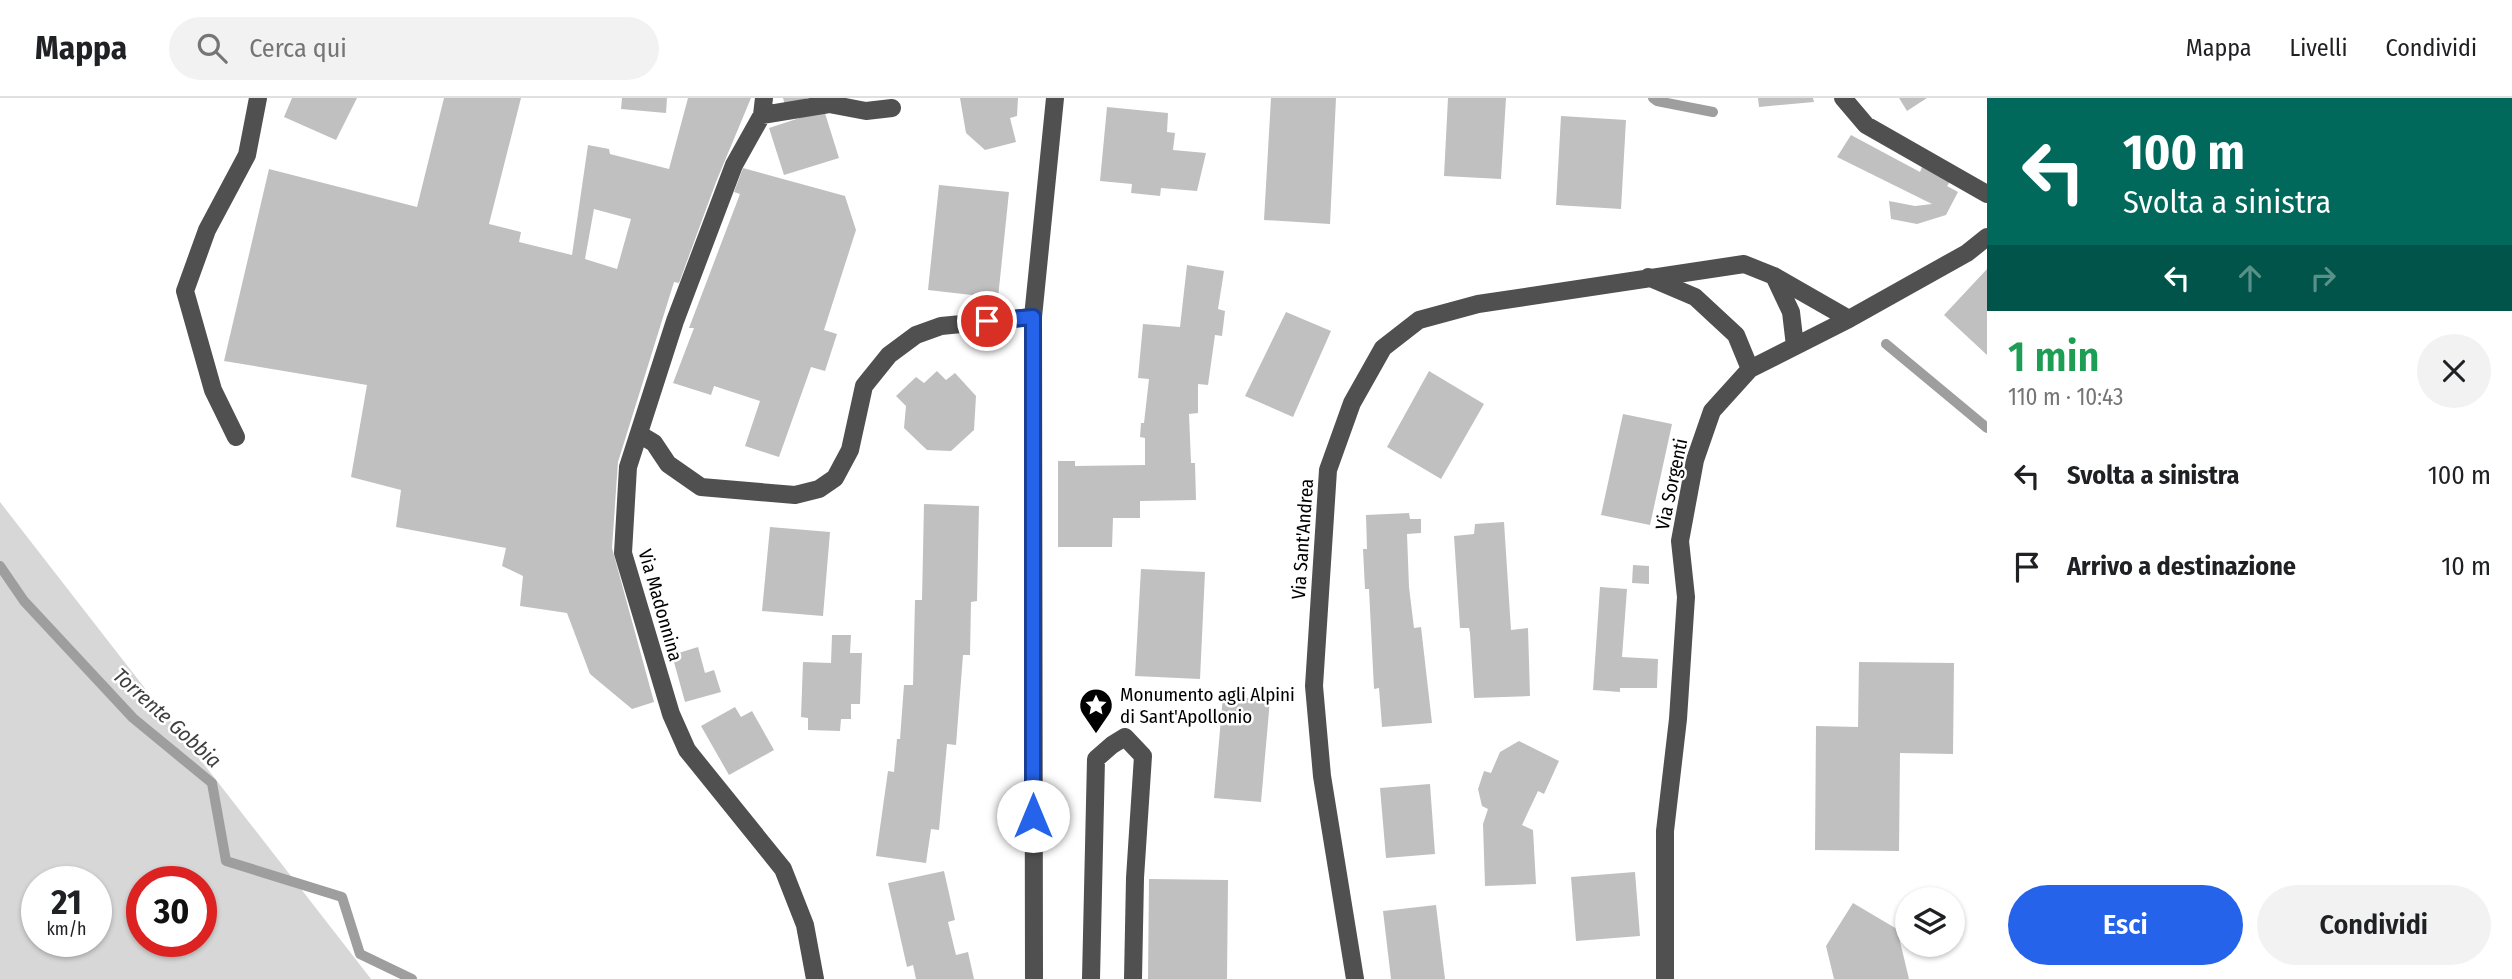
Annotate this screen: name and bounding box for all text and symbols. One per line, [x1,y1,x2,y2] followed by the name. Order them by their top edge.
[169,17,659,80] search box
[35,28,127,68] text: Mappa
[193,29,231,67] icon: search
[249,33,347,64] text: Cerca qui
[2186,34,2252,62] text: Mappa
[2290,34,2347,62] text: Livelli
[2385,34,2477,62] text: Condividi
[2123,123,2245,182] text: 100 m
[2008,126,2099,217] icon: left
[2123,183,2331,221] text: Svolta a sinistra
[2158,259,2196,297] icon: left
[2231,259,2269,297] icon: ahead
[2304,259,2342,297] icon: right
[957,291,1017,351] pin
[968,302,1006,340] icon: arrive
[2008,332,2099,382] text: 1 min
[2417,334,2491,408] button: close
[2008,383,2123,411] text: 110 m · 10:43
[1651,436,1692,532] street label: Via Sorgenti
[2008,457,2046,495] icon: left
[2067,460,2239,491] text: Svolta a sinistra
[2428,460,2491,491] text: 100 m
[1287,478,1318,600] street label: Via Sant'Andrea
[634,547,687,664] street label: Via Madonnina
[2008,548,2046,586] icon: arrive
[2067,551,2296,582] text: Arrivo a destinazione
[2441,551,2491,582] text: 10 m
[107,663,227,773] water label: Torrente Gobbia
[1120,683,1295,728] place label: Monumento agli Alpini di Sant'Apollonio
[1077,686,1115,735] place icon: Monumento agli Alpini di Sant'Apollonio
[996,779,1070,853] position arrow
[126,866,217,957] speed limit sign: 30
[51,881,82,923] text: 21
[2008,885,2243,965] button: Esci
[2257,885,2491,965] button: Condividi
[1895,887,1965,957] map controls
[1895,887,1965,957] button: layers
[46,918,87,940] text: km/h

